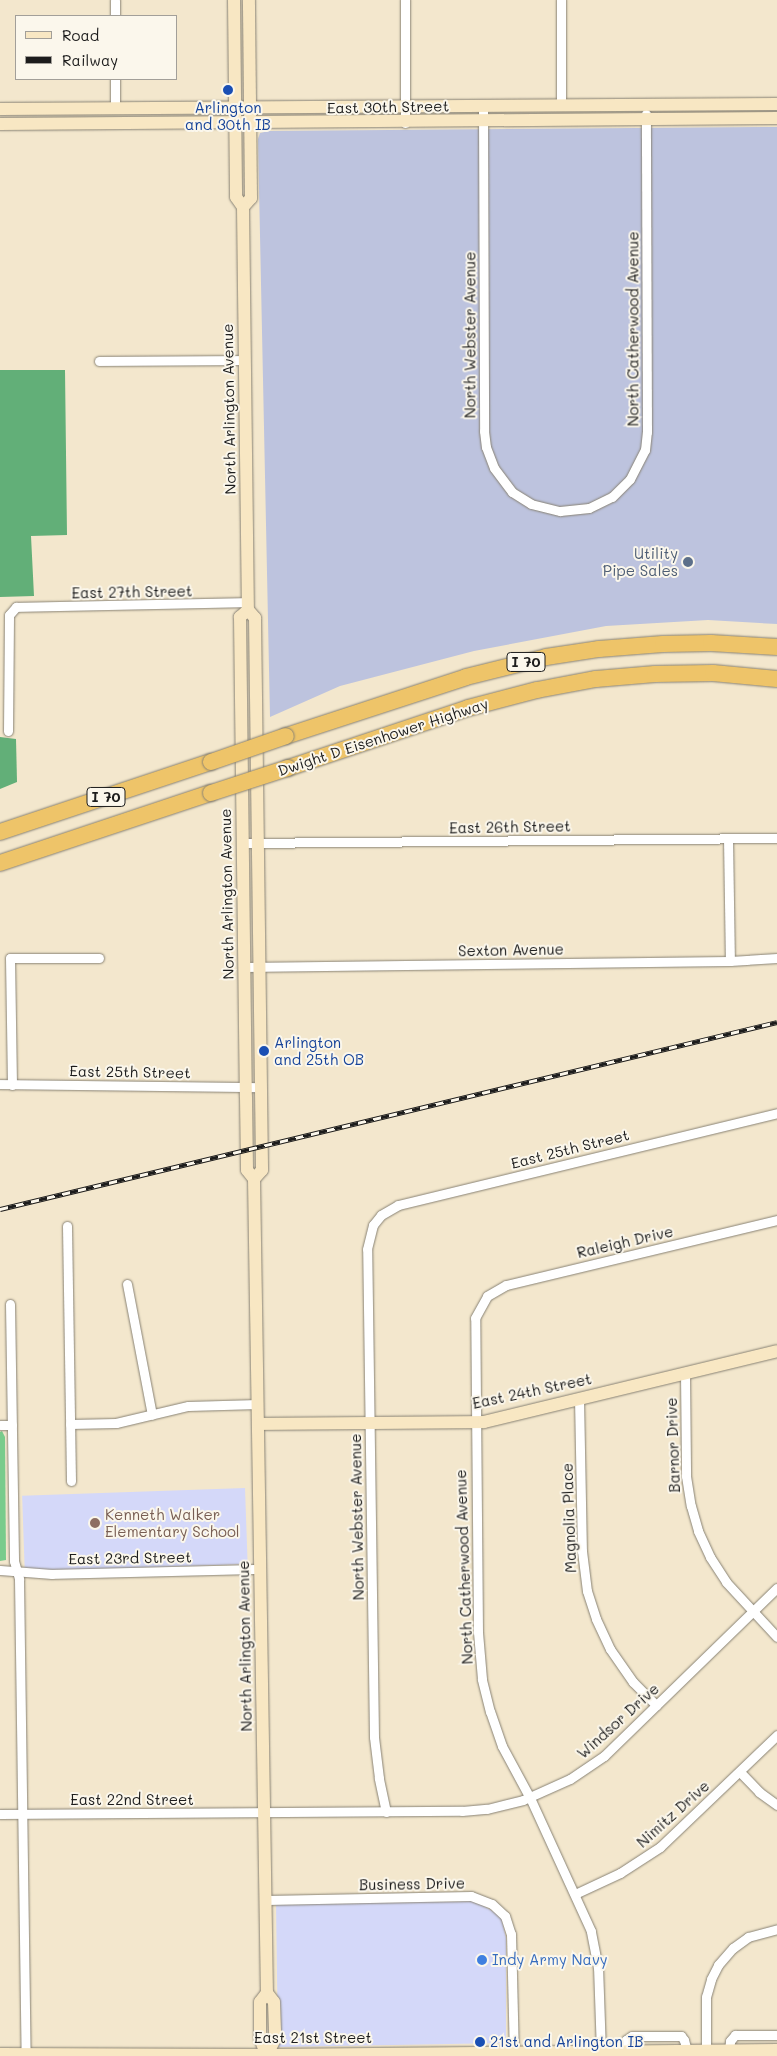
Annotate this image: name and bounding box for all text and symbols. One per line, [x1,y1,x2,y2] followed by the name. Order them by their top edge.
[15,15,178,80] legend
[62,25,99,45] text: Road
[62,50,118,70] text: Railway
[222,84,234,96] marker: Arlington and 30th IB
[327,97,449,117] street label: East 30th Street
[185,98,271,133] place label: Arlington and 30th IB
[624,232,642,426] street label: North Catherwood Avenue
[461,252,479,418] street label: North Webster Avenue
[219,323,239,495] street label: North Arlington Avenue
[603,544,678,579] place label: Utility Pipe Sales
[682,556,694,568] marker: Utility Pipe Sales
[71,582,193,602] street label: East 27th Street
[506,650,546,674] road number: I 70
[276,694,490,780] street label: Dwight D Eisenhower Highway
[86,786,126,809] road number: I 70
[217,808,237,980] street label: North Arlington Avenue
[449,817,571,837] street label: East 26th Street
[458,940,564,960] street label: Sexton Avenue
[274,1033,364,1068] place label: Arlington and 25th OB
[258,1045,270,1057] marker: Arlington and 25th OB
[69,1062,191,1082] street label: East 25th Street
[509,1126,631,1172] street label: East 25th Street
[575,1222,675,1262] street label: Raleigh Drive
[471,1370,593,1412] street label: East 24th Street
[662,1397,684,1493] street label: Barnor Drive
[347,1433,367,1601] street label: North Webster Avenue
[558,1463,580,1573] street label: Magnolia Place
[452,1469,476,1665] street label: North Catherwood Avenue
[105,1505,240,1540] place label: Kenneth Walker Elementary School
[89,1517,101,1529] marker: Kenneth Walker Elementary School
[68,1548,192,1568] street label: East 23rd Street
[235,1560,255,1732] street label: North Arlington Avenue
[573,1680,663,1762] street label: Windsor Drive
[633,1777,713,1851] street label: Nimitz Drive
[70,1791,194,1809] street label: East 22nd Street
[359,1874,465,1894] street label: Business Drive
[492,1951,608,1969] place label: Indy Army Navy
[476,1954,488,1966] marker: Indy Army Navy
[254,2029,372,2047] street label: East 21st Street
[490,2033,643,2051] place label: 21st and Arlington IB
[474,2036,486,2048] marker: 21st and Arlington IB

